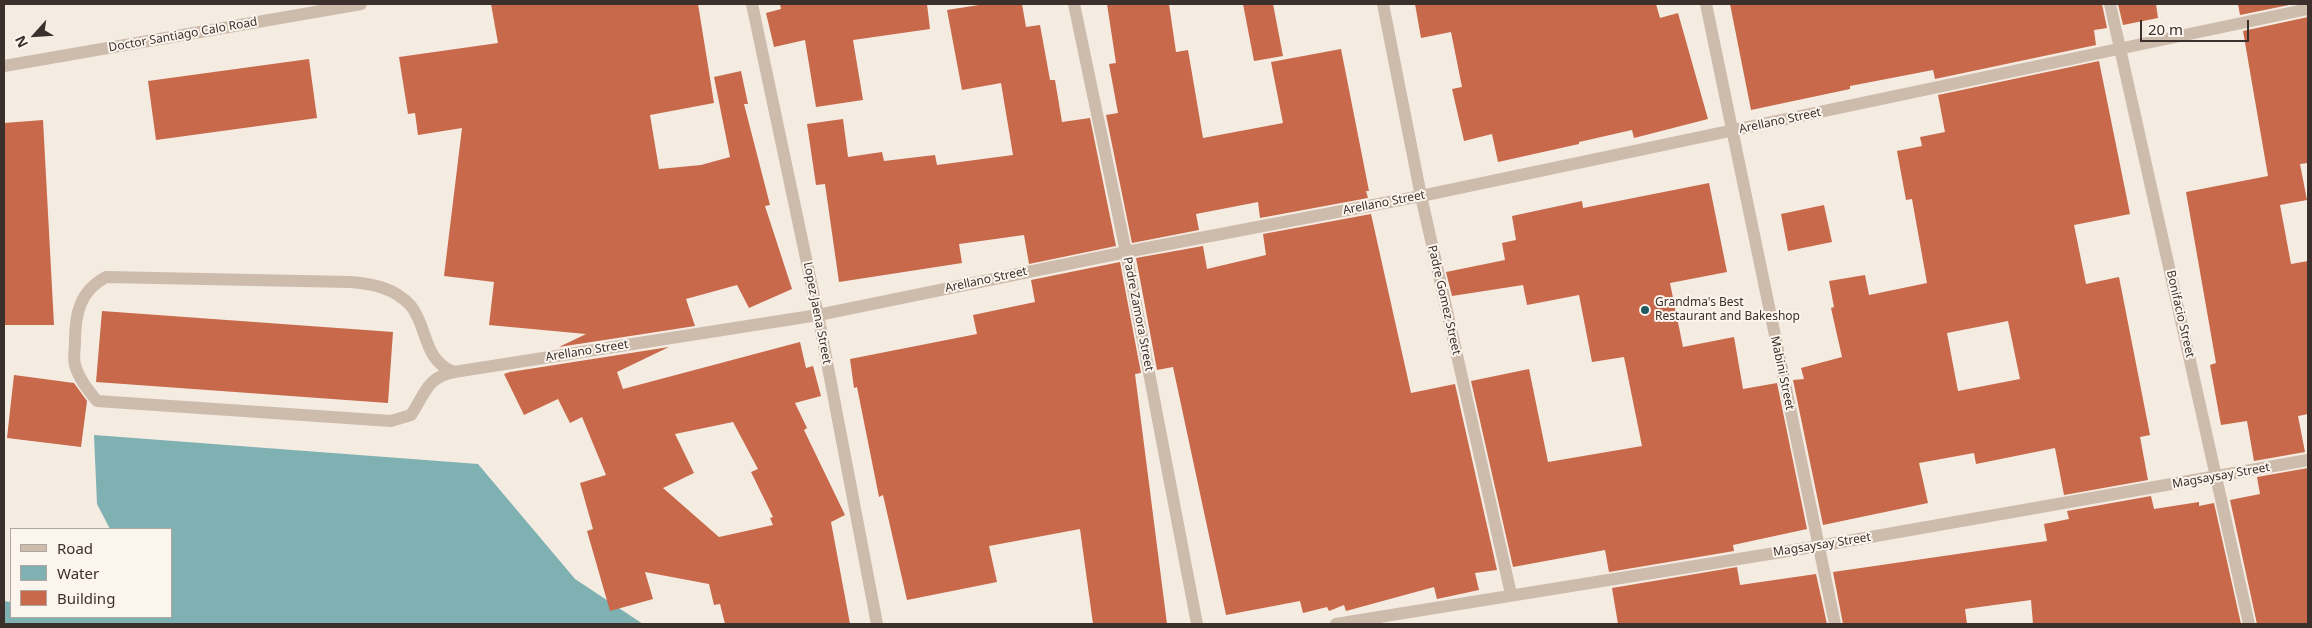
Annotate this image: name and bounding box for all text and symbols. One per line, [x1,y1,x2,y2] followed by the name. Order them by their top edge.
[10,10,60,60] north arrow
[2142,10,2251,42] scale bar
[108,15,258,55] street label: Doctor Santiago Calo Road
[2148,19,2183,39] text: 20 m
[10,33,32,51] text: N
[1738,105,1822,137] street label: Arellano Street
[1342,188,1426,218] street label: Arellano Street
[1424,244,1464,356] street label: Padre Gomez Street
[1120,256,1156,372] street label: Padre Zamora Street
[800,261,834,365] street label: Lopez Jaena Street
[944,264,1028,296] street label: Arellano Street
[2163,269,2197,359] street label: Bonifacio Street
[1655,296,1800,324] place label: Grandma's Best Restaurant and Bakeshop
[1639,304,1651,316] marker: Grandma's Best Restaurant and Bakeshop
[1767,335,1797,411] street label: Mabini Street
[545,337,629,365] street label: Arellano Street
[2171,460,2271,492] street label: Magsaysay Street
[10,528,172,618] legend
[1772,530,1872,560] street label: Magsaysay Street
[57,538,93,558] text: Road
[57,563,99,583] text: Water
[57,588,115,608] text: Building

